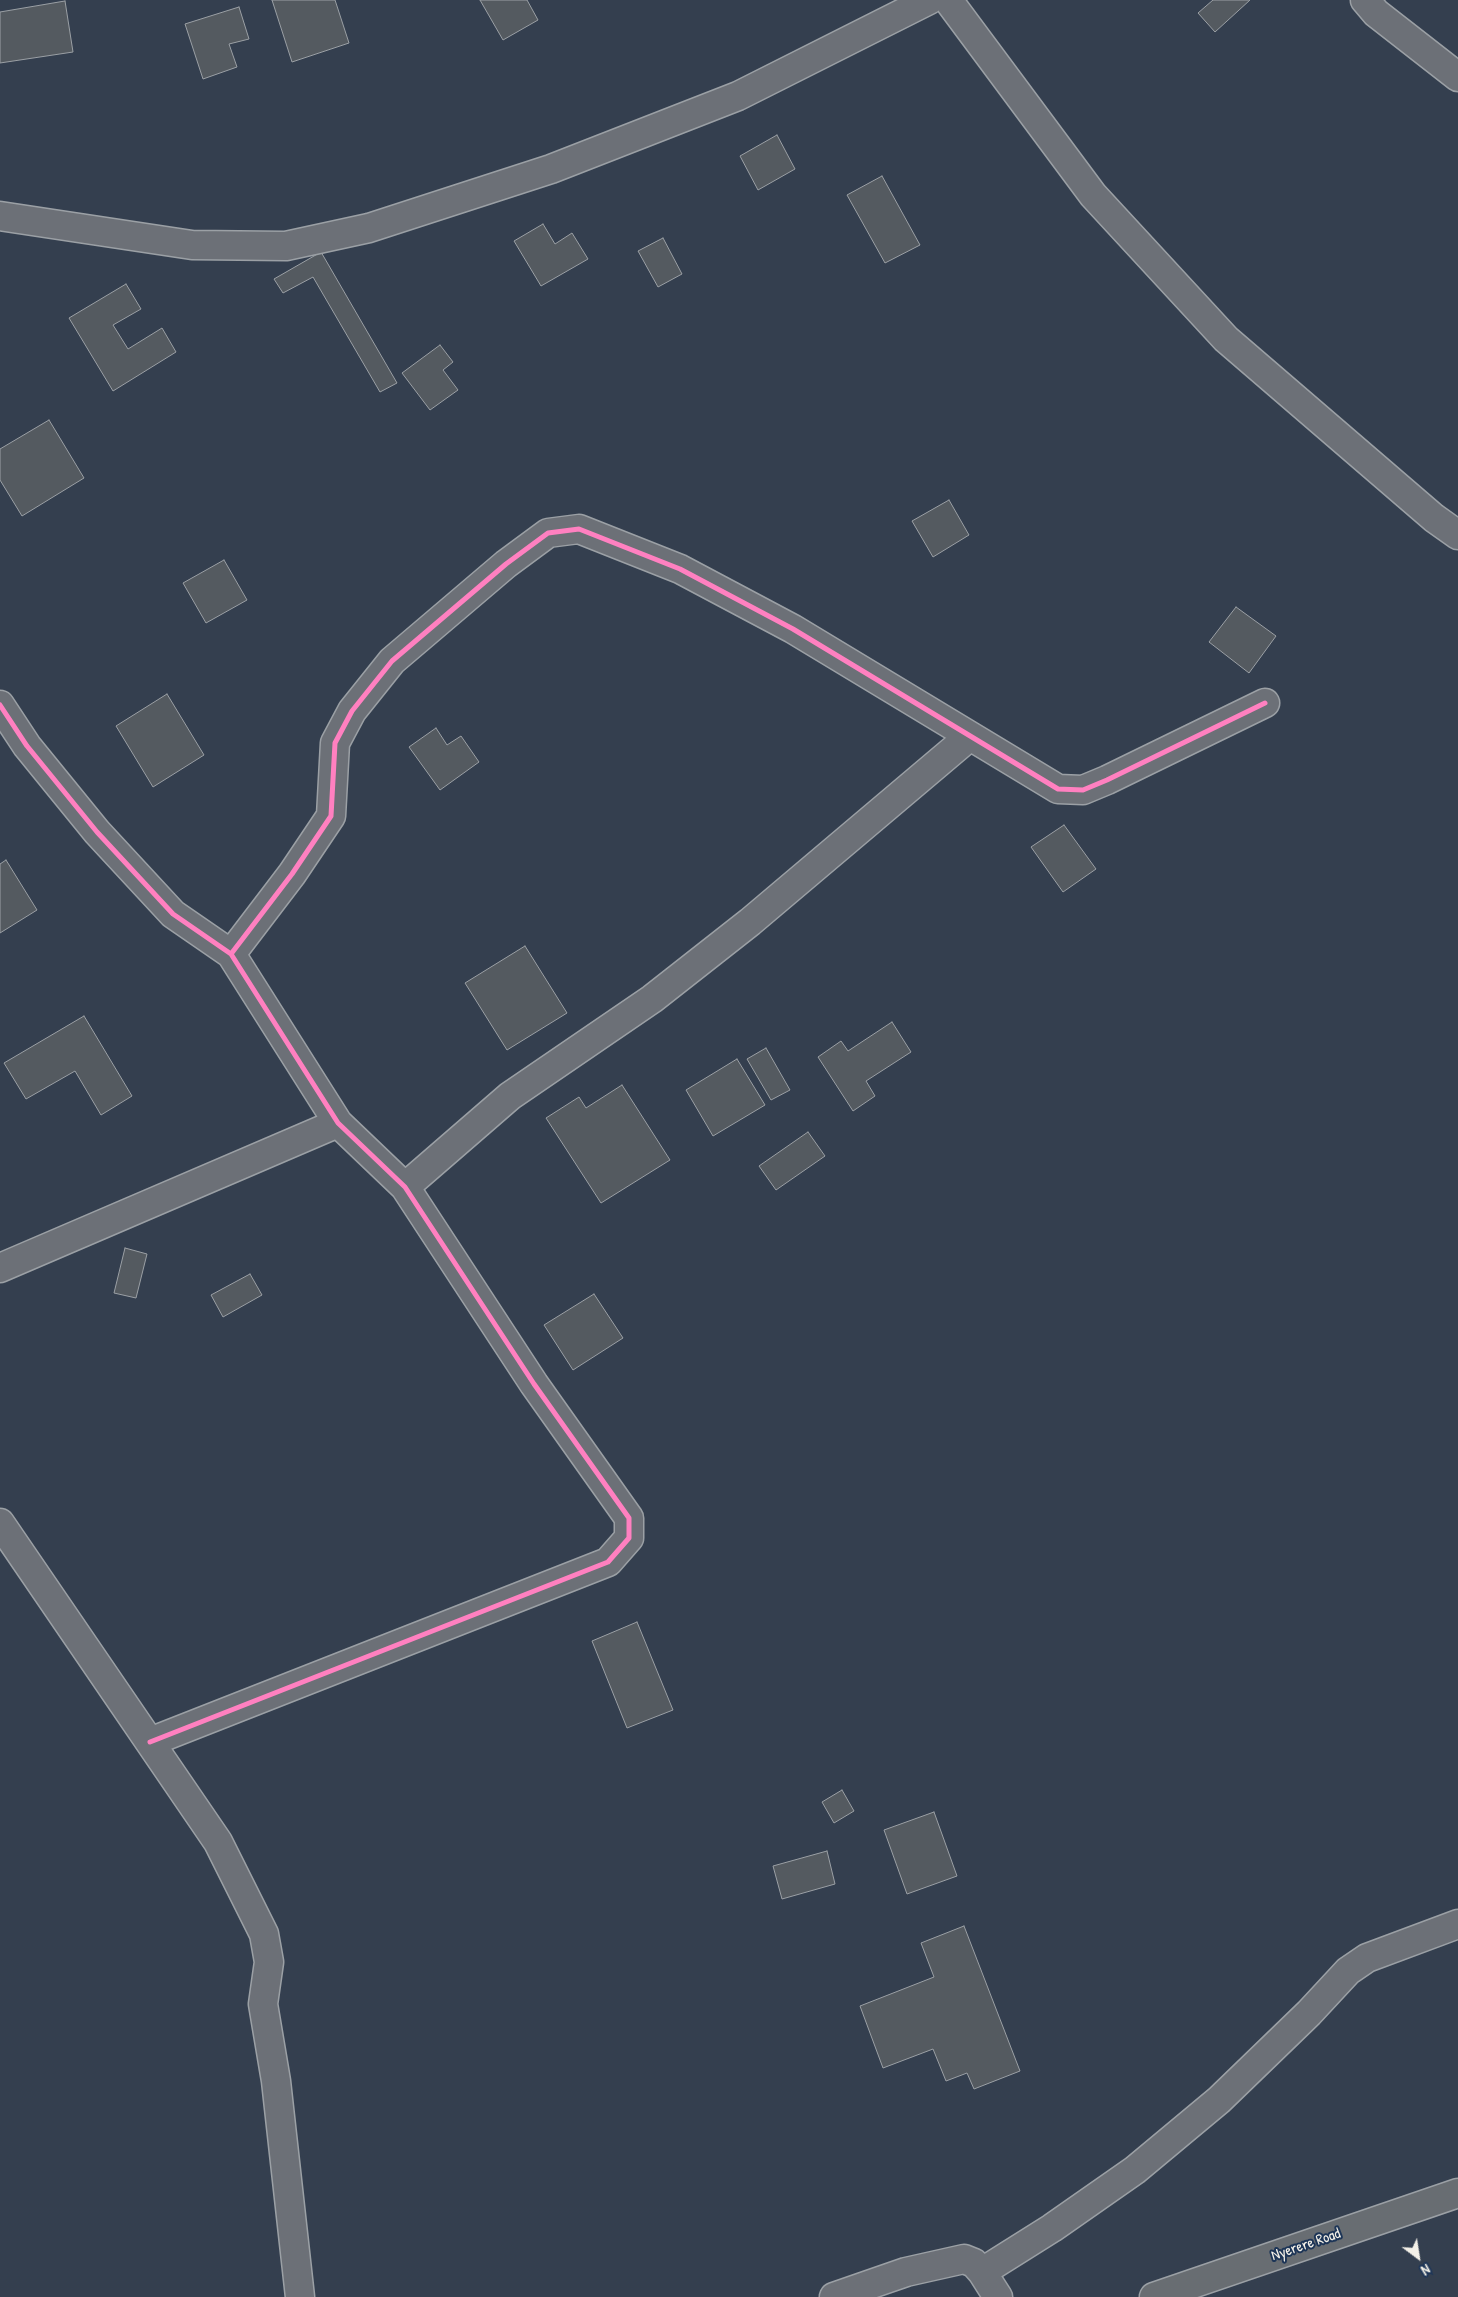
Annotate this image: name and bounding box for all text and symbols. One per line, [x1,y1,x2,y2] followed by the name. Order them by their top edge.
[1269,2225,1343,2265] street label: Nyerere Road
[1393,2232,1443,2282] north arrow
[1418,2260,1434,2280] text: N

